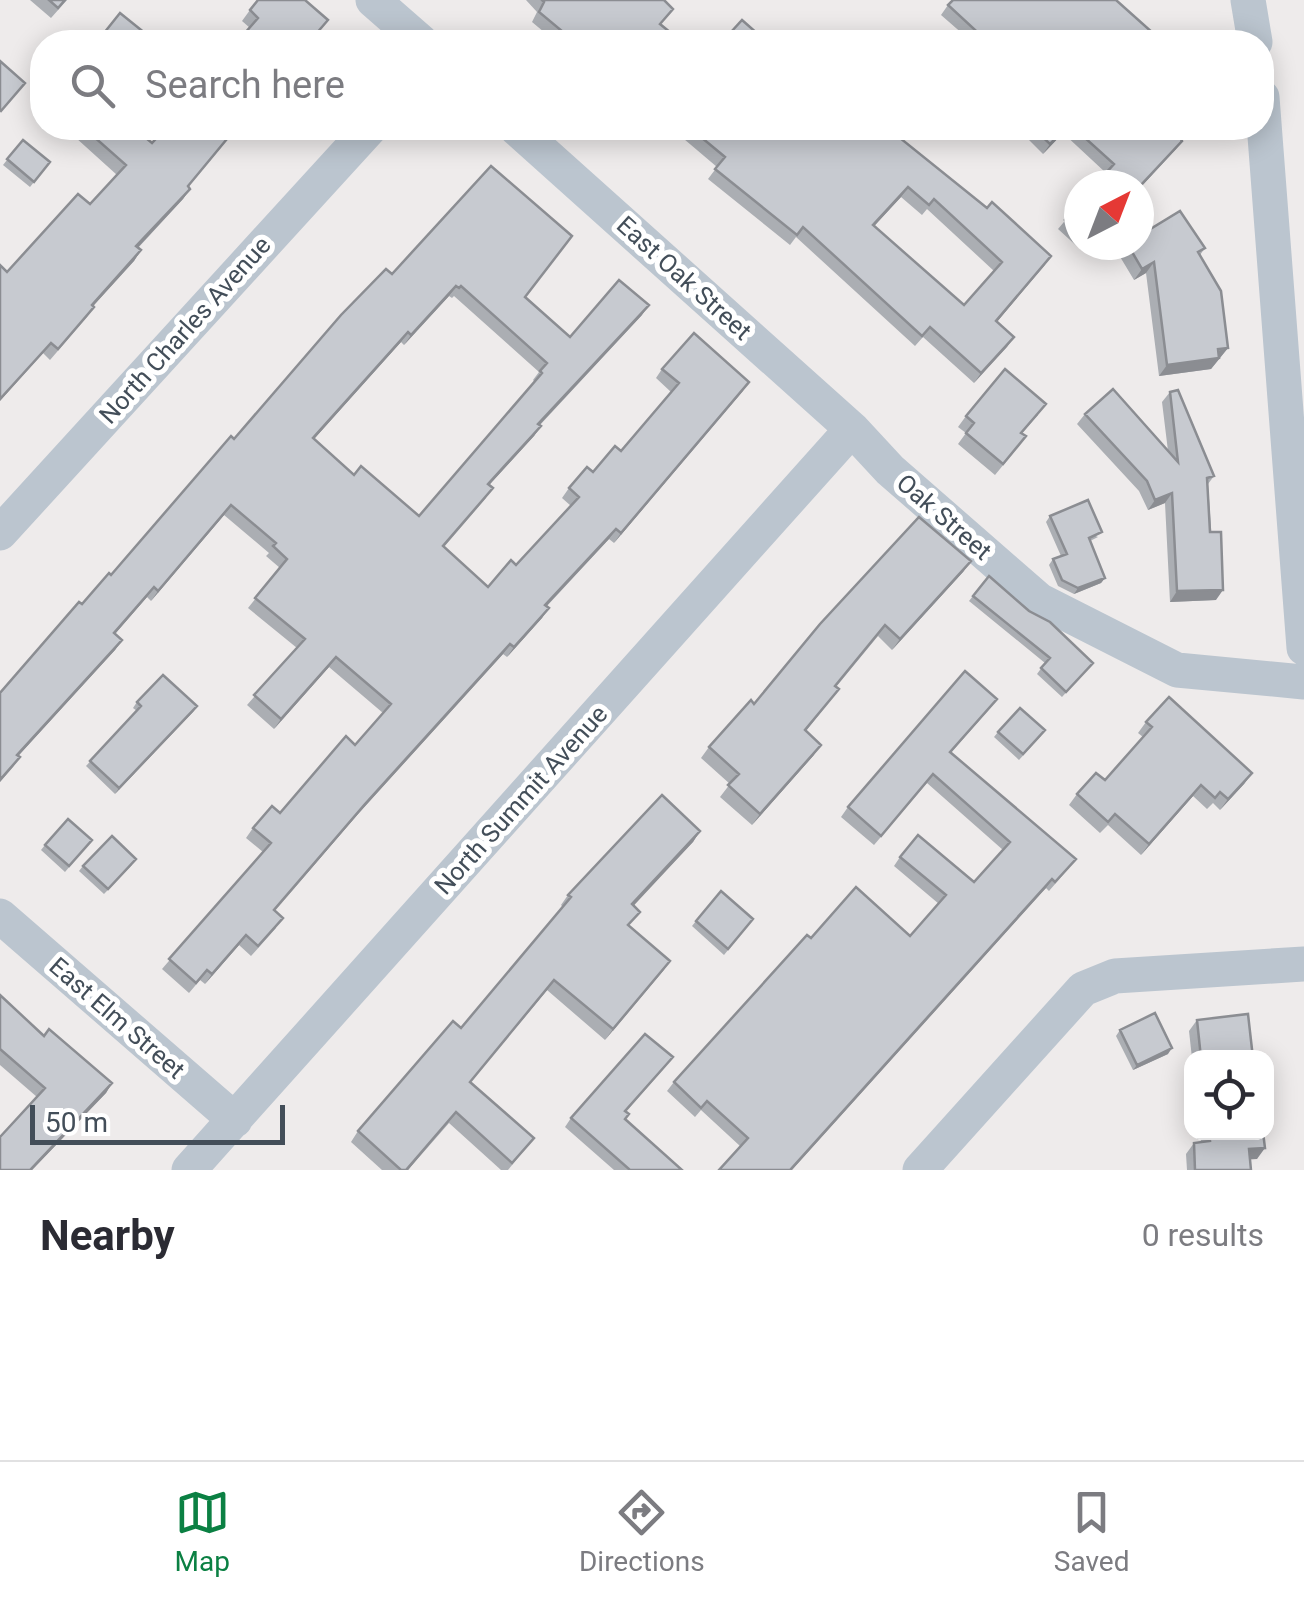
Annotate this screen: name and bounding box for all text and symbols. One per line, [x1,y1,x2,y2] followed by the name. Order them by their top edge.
[30,30,1274,140] search box
[65,58,120,113] icon: search
[145,63,345,107] text: Search here
[1064,170,1154,260] north arrow
[611,210,757,346] street label: East Oak Street
[93,231,277,429] street label: North Charles Avenue
[891,468,997,566] street label: Oak Street
[429,700,613,900] street label: North Summit Avenue
[44,951,190,1085] street label: East Elm Street
[1184,1050,1274,1140] map controls
[1184,1050,1274,1140] button: locate
[30,1100,285,1144] scale bar
[45,1106,108,1139] text: 50 m
[40,1211,175,1260] text: Nearby
[1142,1216,1264,1254] text: 0 results
[175,1485,230,1578] tab: Map
[579,1485,705,1578] tab: Directions
[1054,1485,1129,1578] tab: Saved

